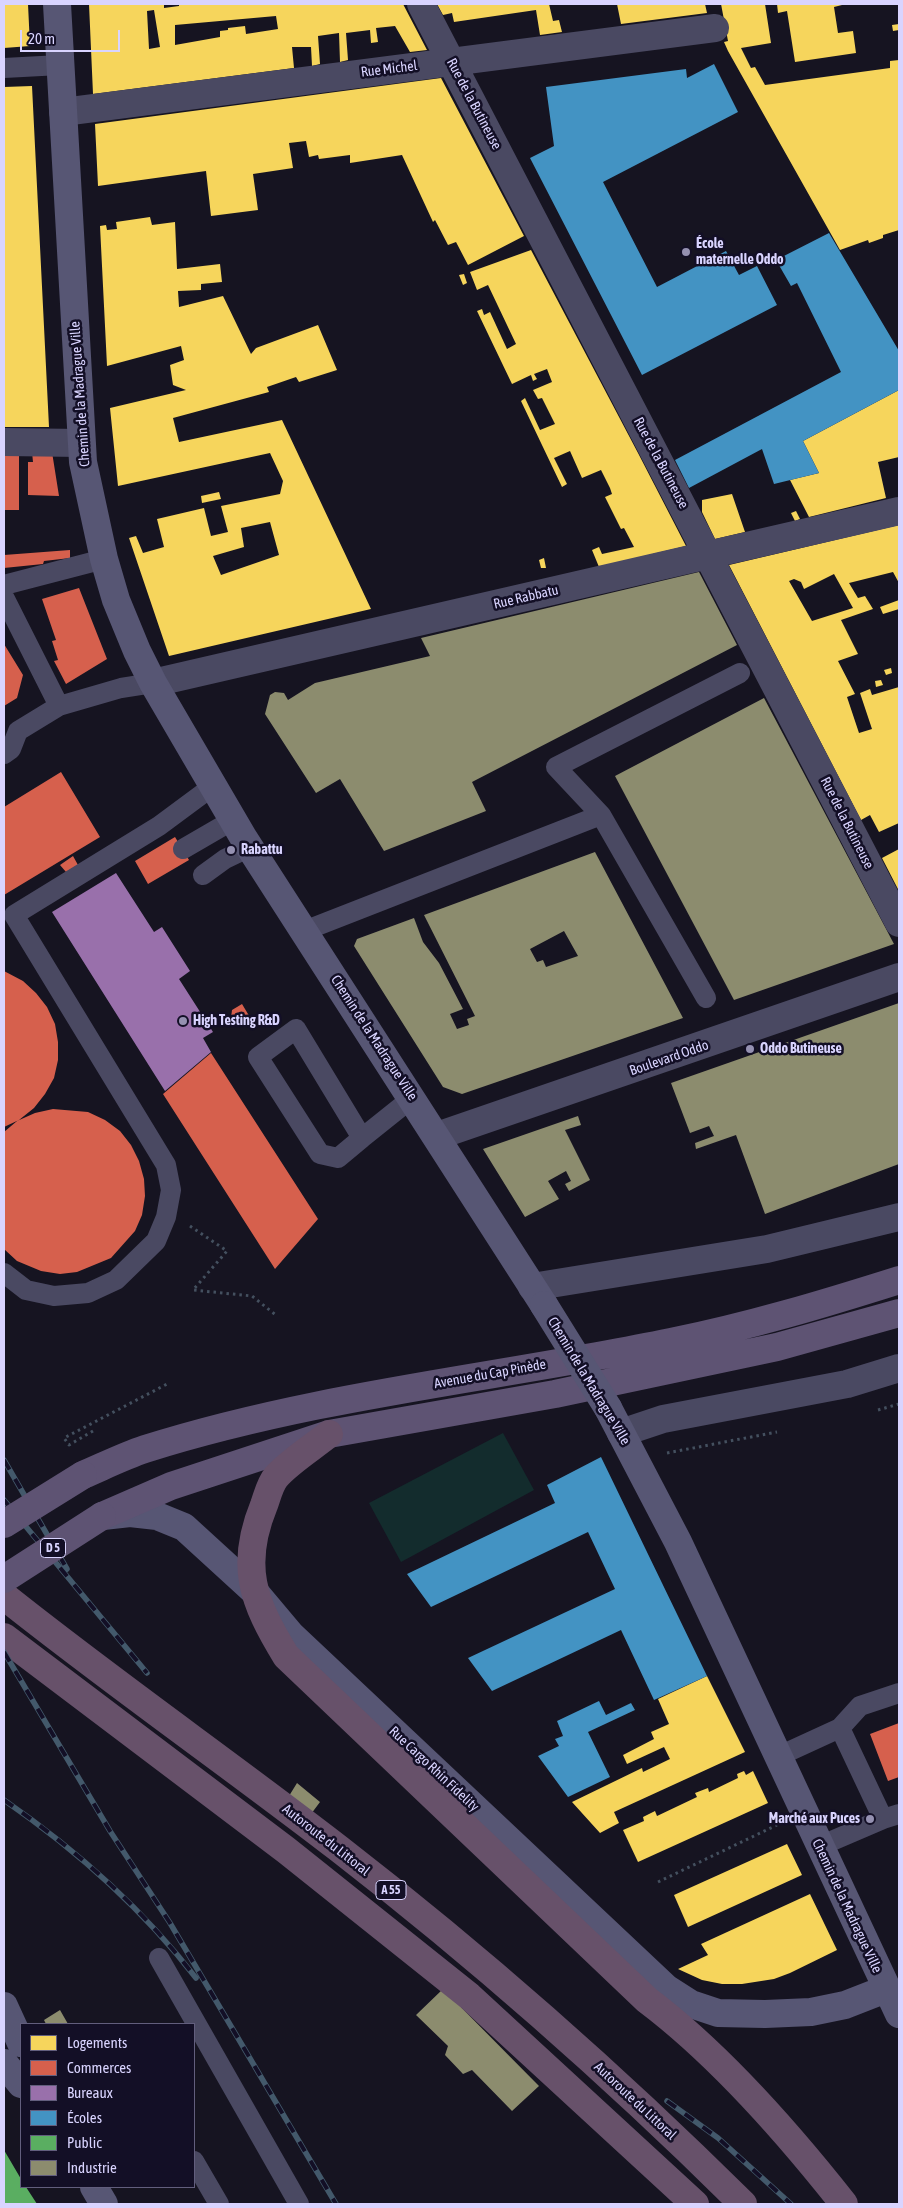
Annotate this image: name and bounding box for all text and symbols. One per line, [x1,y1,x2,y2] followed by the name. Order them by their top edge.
[22,20,122,52] scale bar
[28,30,55,47] text: 20 m
[443,55,505,153] street label: Rue de la Butineuse
[360,57,418,81] street label: Rue Michel
[696,236,784,268] place label: École maternelle Oddo
[680,246,692,258] marker: École maternelle Oddo
[67,321,93,467] street label: Chemin de la Madrague Ville
[630,414,692,512] street label: Rue de la Butineuse
[492,581,560,613] street label: Rue Rabbatu
[817,774,877,872] street label: Rue de la Butineuse
[241,842,282,858] place label: Rabattu
[225,844,237,856] marker: Rabattu
[327,972,421,1104] street label: Chemin de la Madrague Ville
[193,1013,280,1029] place label: High Testing R&D
[177,1015,189,1027] marker: High Testing R&D
[627,1037,711,1079] street label: Boulevard Oddo
[760,1041,842,1057] place label: Oddo Butineuse
[744,1043,756,1055] marker: Oddo Butineuse
[544,1314,634,1448] street label: Chemin de la Madrague Ville
[433,1356,547,1392] street label: Avenue du Cap Pinède
[40,1539,66,1558] road number: D 5
[385,1723,483,1815] street label: Rue Cargo Rhin Fidelity
[279,1801,373,1879] street label: Autoroute du Littoral
[769,1811,860,1827] place label: Marché aux Puces
[864,1813,876,1825] marker: Marché aux Puces
[809,1836,885,1976] street label: Chemin de la Madrague Ville
[376,1880,406,1900] road number: A 55
[20,2023,195,2188] legend
[67,2034,127,2051] text: Logements
[67,2059,131,2076] text: Commerces
[590,2059,680,2143] street label: Autoroute du Littoral
[67,2084,113,2101] text: Bureaux
[67,2109,102,2126] text: Écoles
[67,2134,102,2151] text: Public
[67,2159,117,2176] text: Industrie

